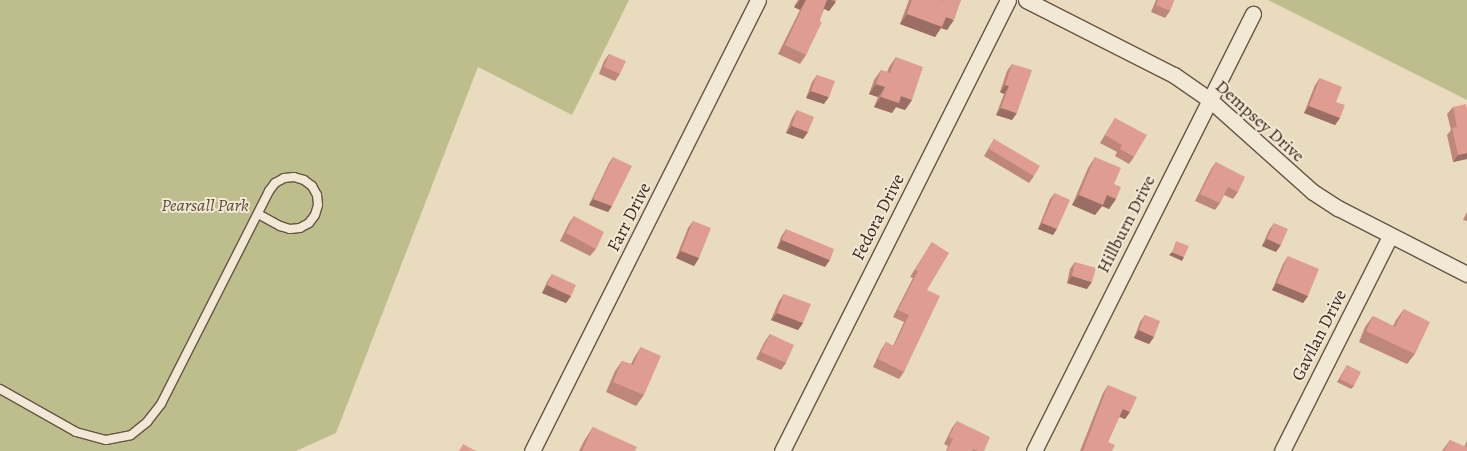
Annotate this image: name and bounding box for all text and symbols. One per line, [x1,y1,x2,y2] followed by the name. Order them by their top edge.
[1211,75,1309,167] street label: Dempsey Drive
[847,170,909,264] street label: Fedora Drive
[1092,171,1160,277] street label: Hillburn Drive
[602,179,656,255] street label: Farr Drive
[161,194,249,216] park label: Pearsall Park
[1287,286,1351,384] street label: Gavilan Drive

